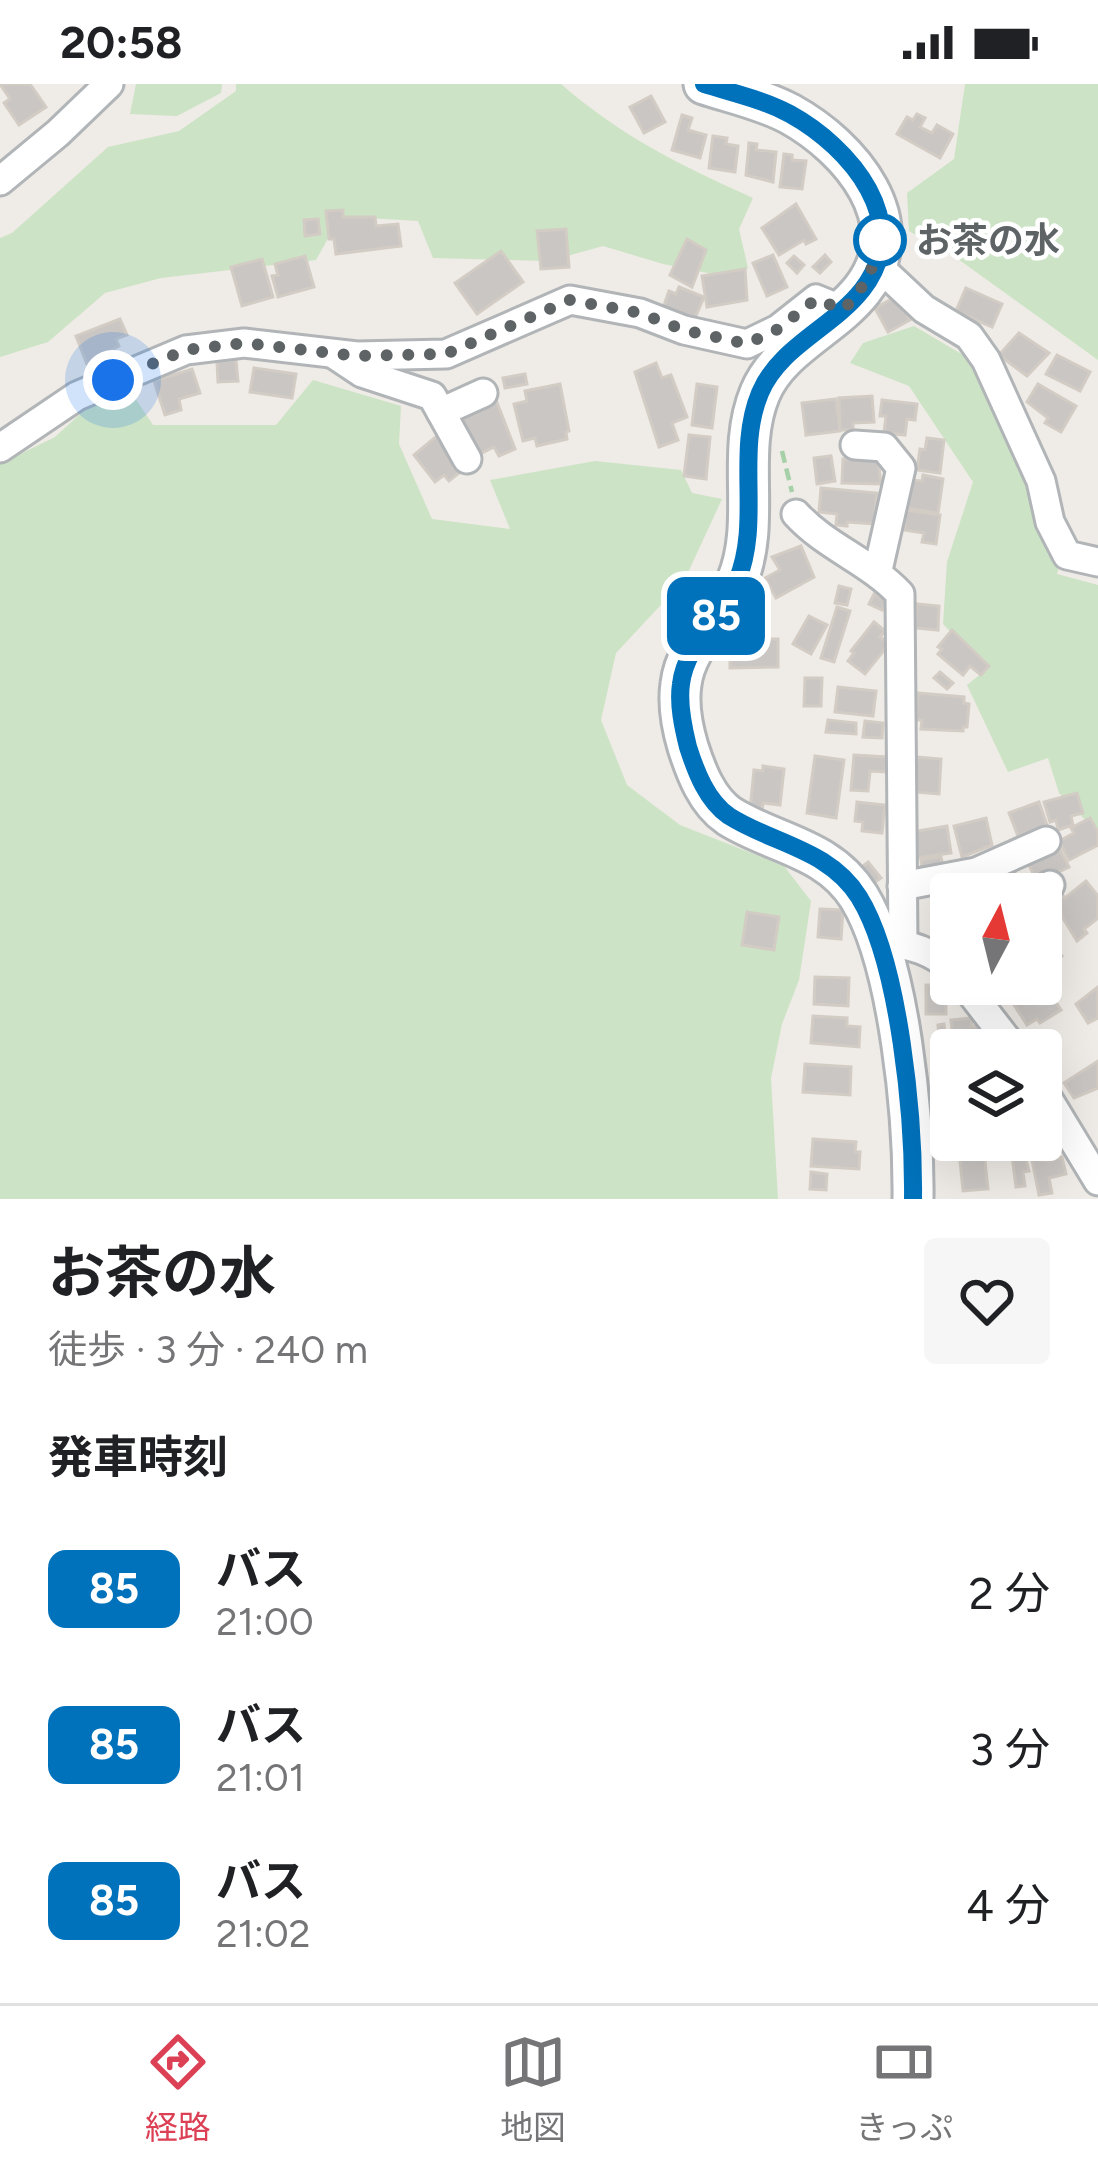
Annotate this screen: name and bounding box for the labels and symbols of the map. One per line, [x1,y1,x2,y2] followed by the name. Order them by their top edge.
[855,215,905,265] marker: お茶の水
[916,219,1060,262] place label: お茶の水
[83,350,143,410] your location
[662,577,770,655] line badge: 85
[930,873,1062,1005] north arrow

